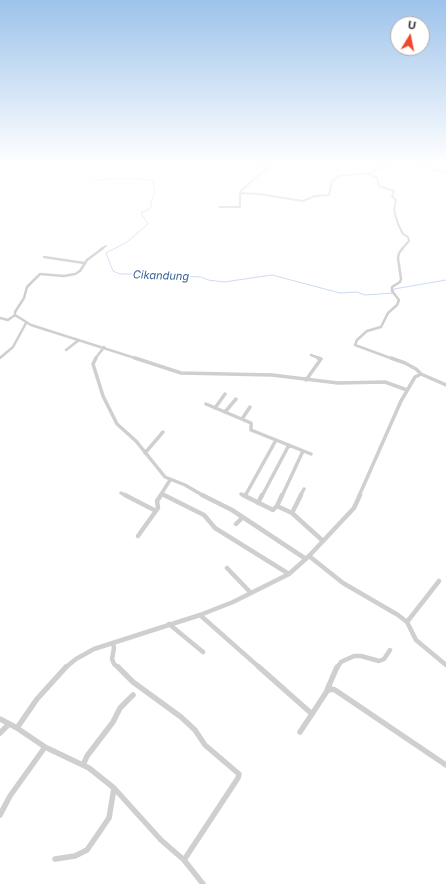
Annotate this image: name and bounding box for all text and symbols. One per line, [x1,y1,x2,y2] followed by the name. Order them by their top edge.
[390,16,430,56] north arrow
[407,18,417,33] text: U
[133,268,189,284] water label: Cikandung

